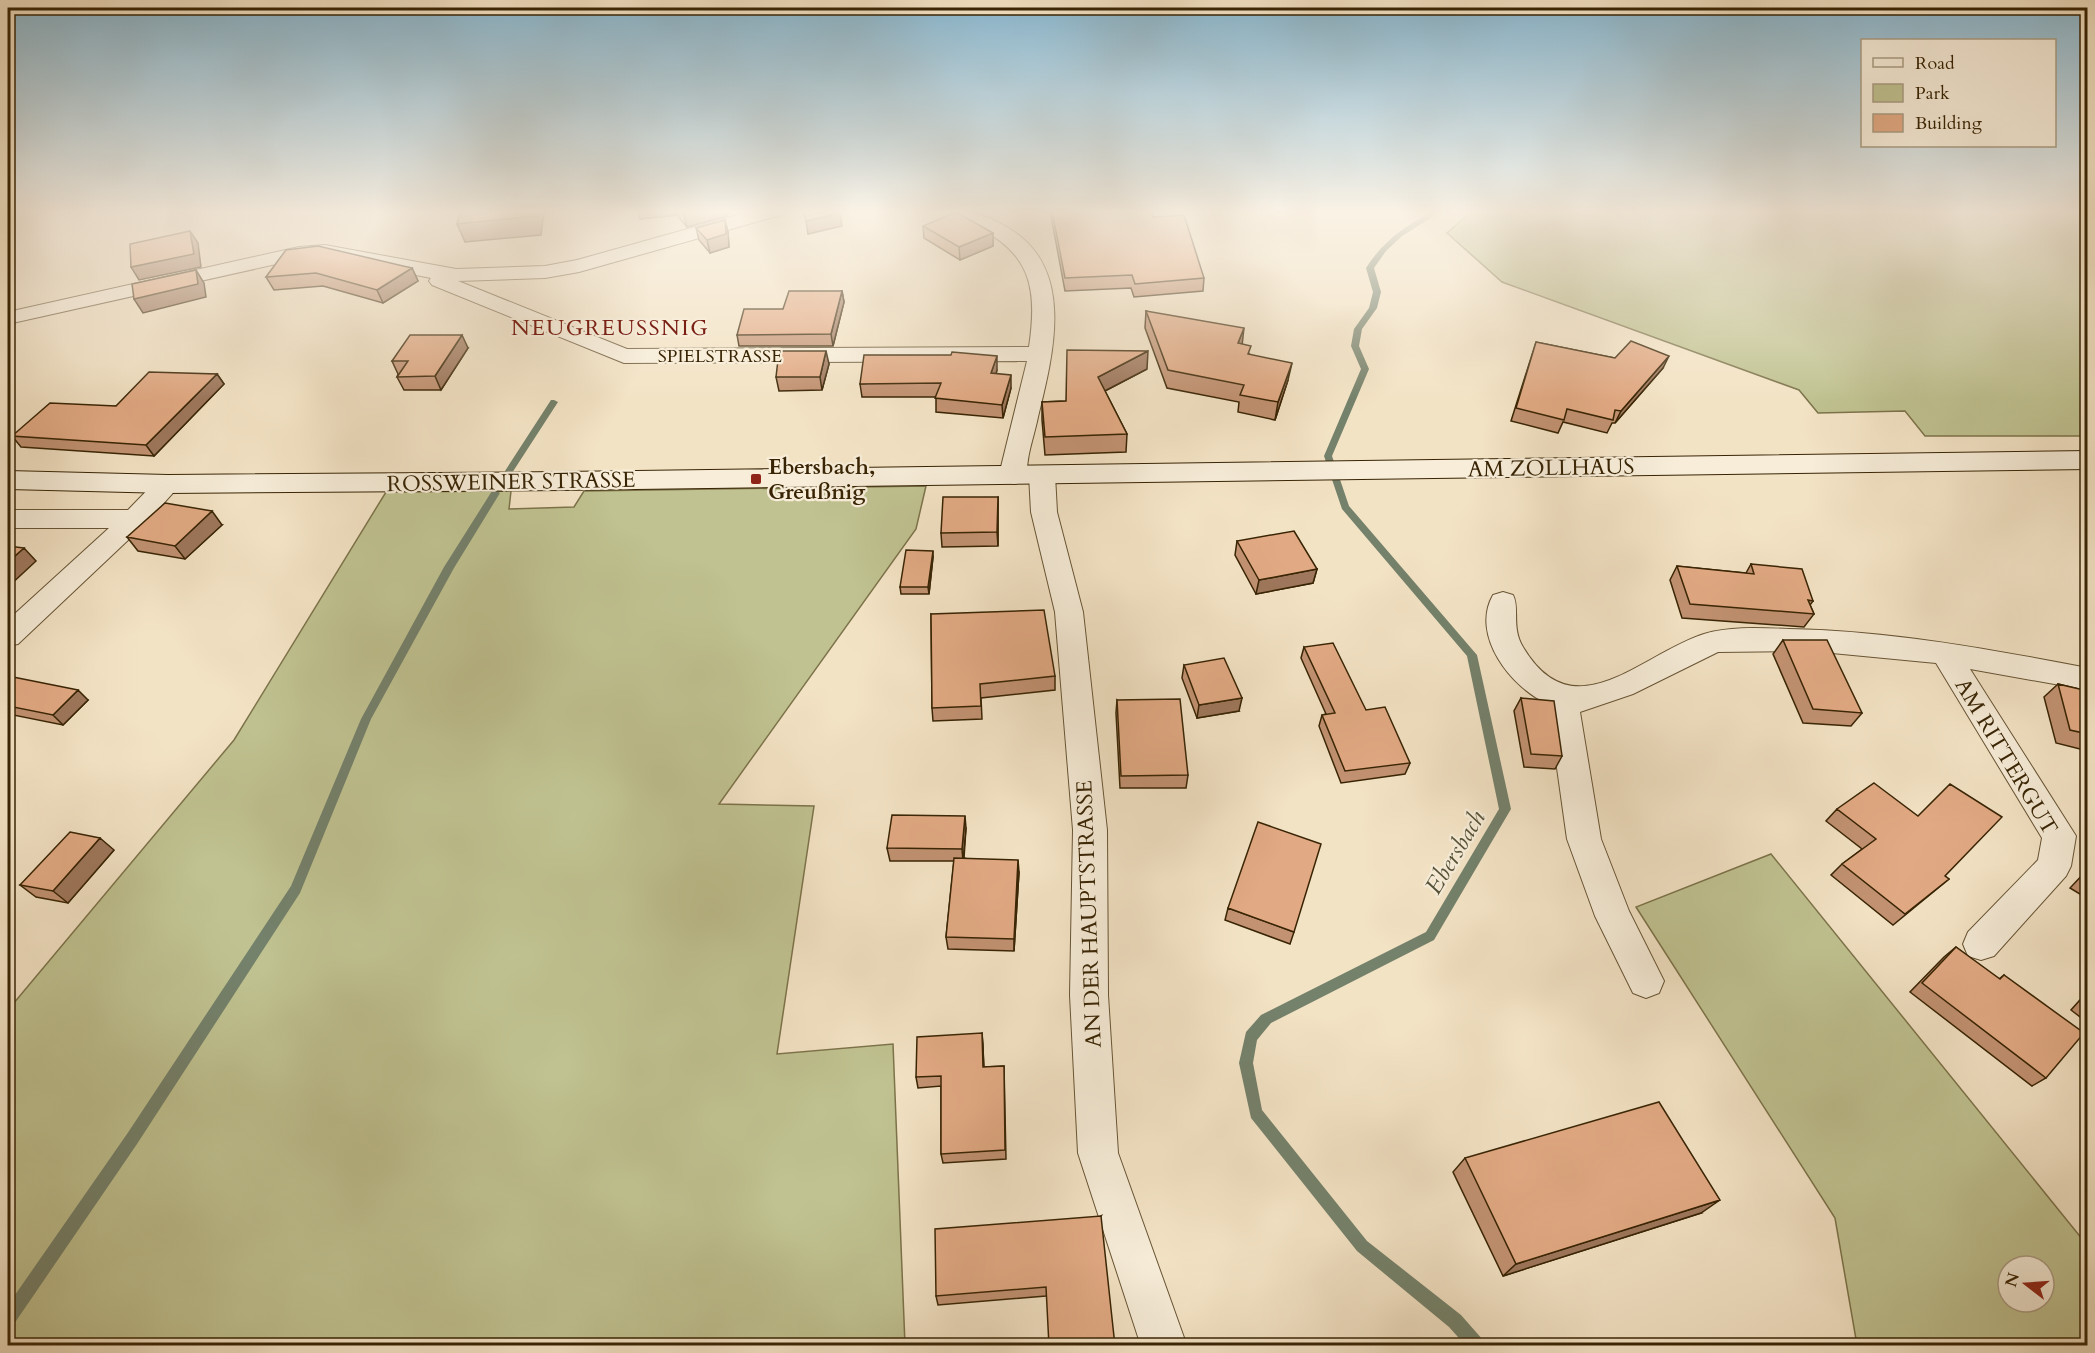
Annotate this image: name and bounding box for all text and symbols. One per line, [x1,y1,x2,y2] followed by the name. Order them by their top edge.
[1861,39,2056,147] legend
[1915,51,1955,76] text: Road
[1915,81,1950,106] text: Park
[1915,111,1983,136] text: Building
[511,313,709,343] district label: NEUGREUSSNIG
[658,344,782,369] street label: SPIELSTRASSE
[768,452,875,507] place label: Ebersbach, Greußnig
[1467,452,1635,484] street label: AM ZOLLHAUS
[386,465,636,499] street label: ROSSWEINER STRASSE
[749,472,763,486] marker: Ebersbach, Greußnig
[1948,673,2065,840] street label: AM RITTERGUT
[1069,780,1109,1048] street label: AN DER HAUPTSTRASSE
[1417,804,1494,900] water label: Ebersbach
[1996,1254,2056,1314] north arrow
[2000,1270,2025,1290] text: N

